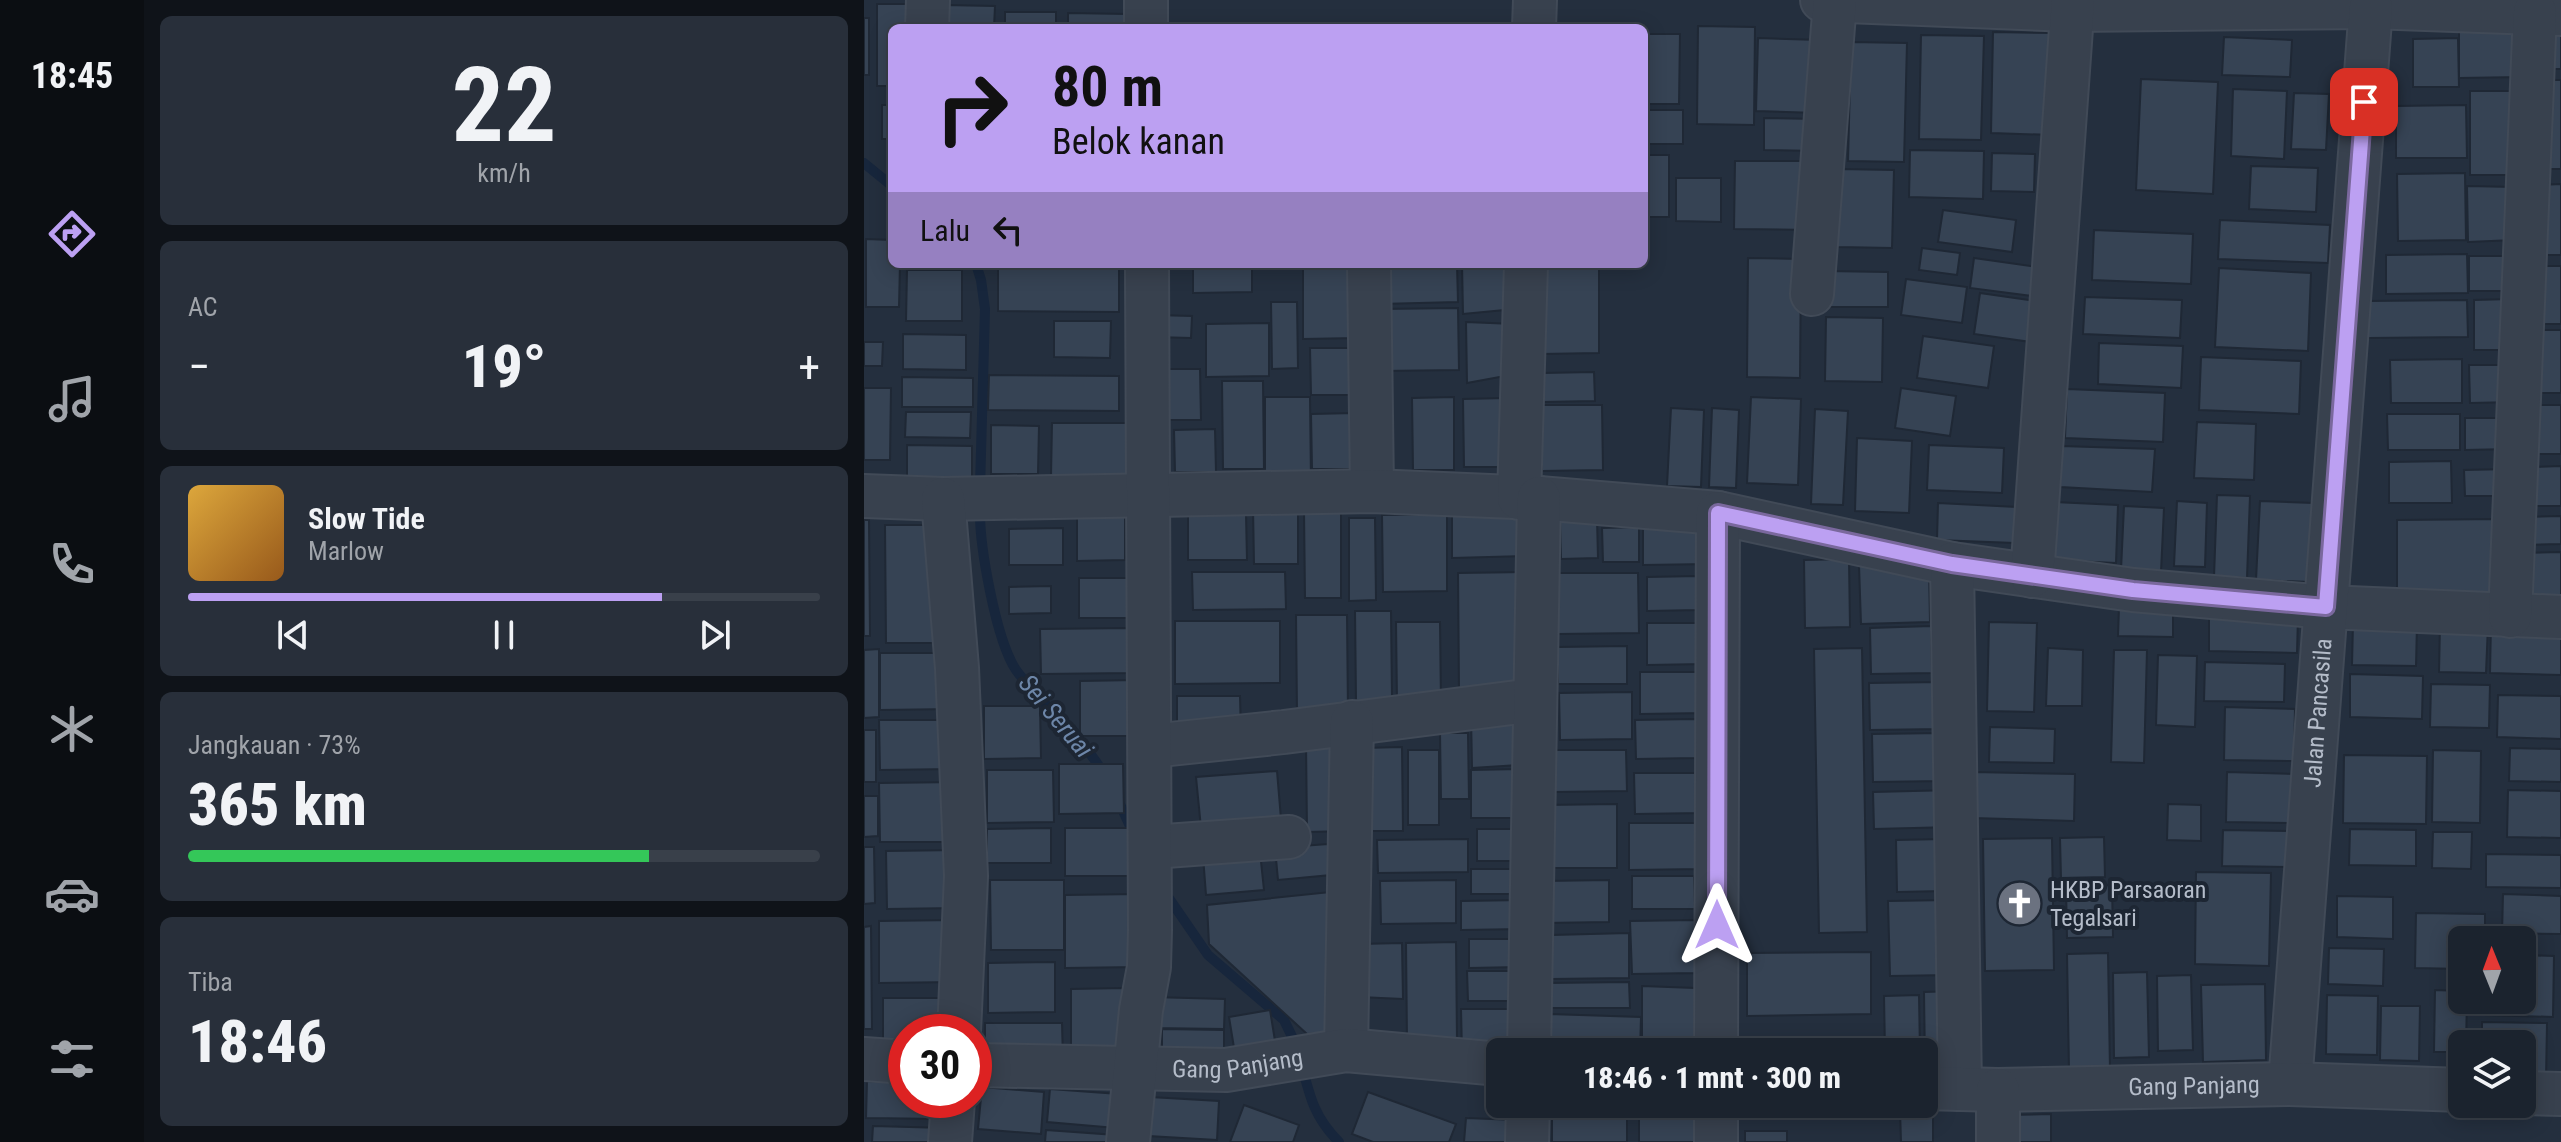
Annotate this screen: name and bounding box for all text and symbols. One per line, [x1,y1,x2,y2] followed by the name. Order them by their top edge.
[451,45,557,166] text: 22
[1052,54,1163,120] text: 80 m
[31,55,113,97] text: 18:45
[920,56,1024,160] icon: right
[2330,68,2398,136] pin
[2342,80,2386,124] icon: arrive
[1052,121,1225,163] text: Belok kanan
[477,158,531,188] text: km/h
[44,206,100,262] icon: directions
[986,208,1030,252] icon: left
[920,213,970,248] text: Lalu
[188,292,218,322] text: AC
[462,331,546,402] text: 19°
[188,341,210,393] text: −
[798,341,820,393] text: +
[44,371,100,427] icon: music
[308,501,425,536] text: Slow Tide
[44,536,100,592] icon: phone
[308,536,384,566] text: Marlow
[271,613,315,657] icon: previous
[482,613,526,657] icon: pause
[693,613,737,657] icon: next
[2298,637,2337,789] street label: Jalan Pancasila
[1013,668,1100,764] water label: Sei Seruai
[44,701,100,757] icon: climate
[188,730,361,760] text: Jangkauan · 73%
[188,769,367,840] text: 365 km
[44,866,100,922] icon: car
[2050,876,2206,932] place label: HKBP Parsaoran Tegalsari
[1995,880,2043,928] church icon: HKBP Parsaoran Tegalsari
[1675,883,1759,967] position arrow
[2448,926,2536,1014] north arrow
[2448,926,2536,1118] map controls
[188,967,233,997] text: Tiba
[188,1006,327,1077] text: 18:46
[888,1014,992,1118] speed limit sign: 30
[2448,1030,2536,1118] button: layers
[44,1031,100,1087] icon: filters
[1172,1043,1305,1084] street label: Gang Panjang
[1583,1060,1841,1095] text: 18:46 · 1 mnt · 300 m
[2128,1071,2260,1101] street label: Gang Panjang

